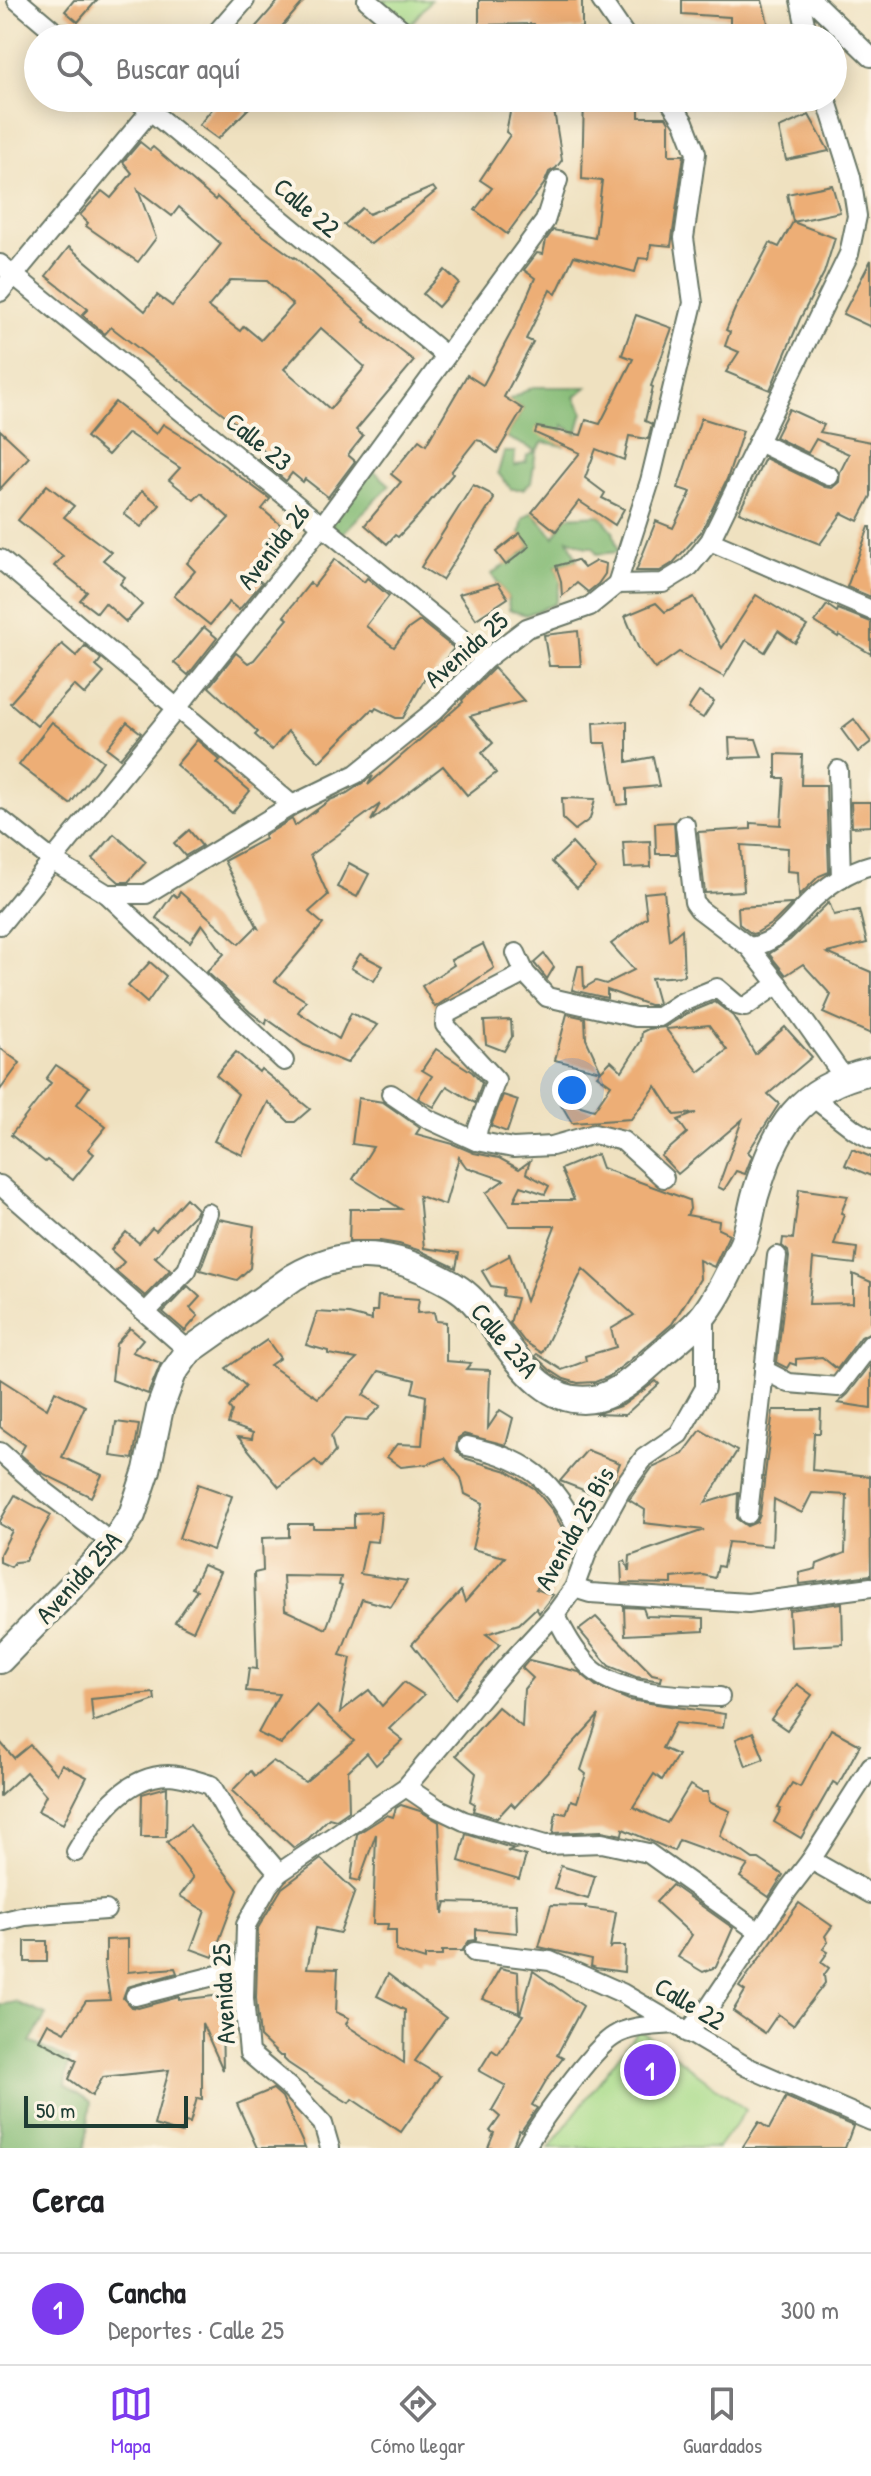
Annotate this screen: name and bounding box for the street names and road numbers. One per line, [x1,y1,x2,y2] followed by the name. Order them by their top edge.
[267,169,347,245] street label: Calle 22
[219,404,299,478] street label: Calle 23
[228,496,318,596] street label: Avenida 26
[417,603,515,695] street label: Avenida 25
[463,1295,547,1385] street label: Calle 23A
[526,1460,622,1596] street label: Avenida 25 Bis
[27,1523,129,1631] street label: Avenida 25A
[203,1943,243,2045] street label: Avenida 25
[648,1968,732,2038] street label: Calle 22

